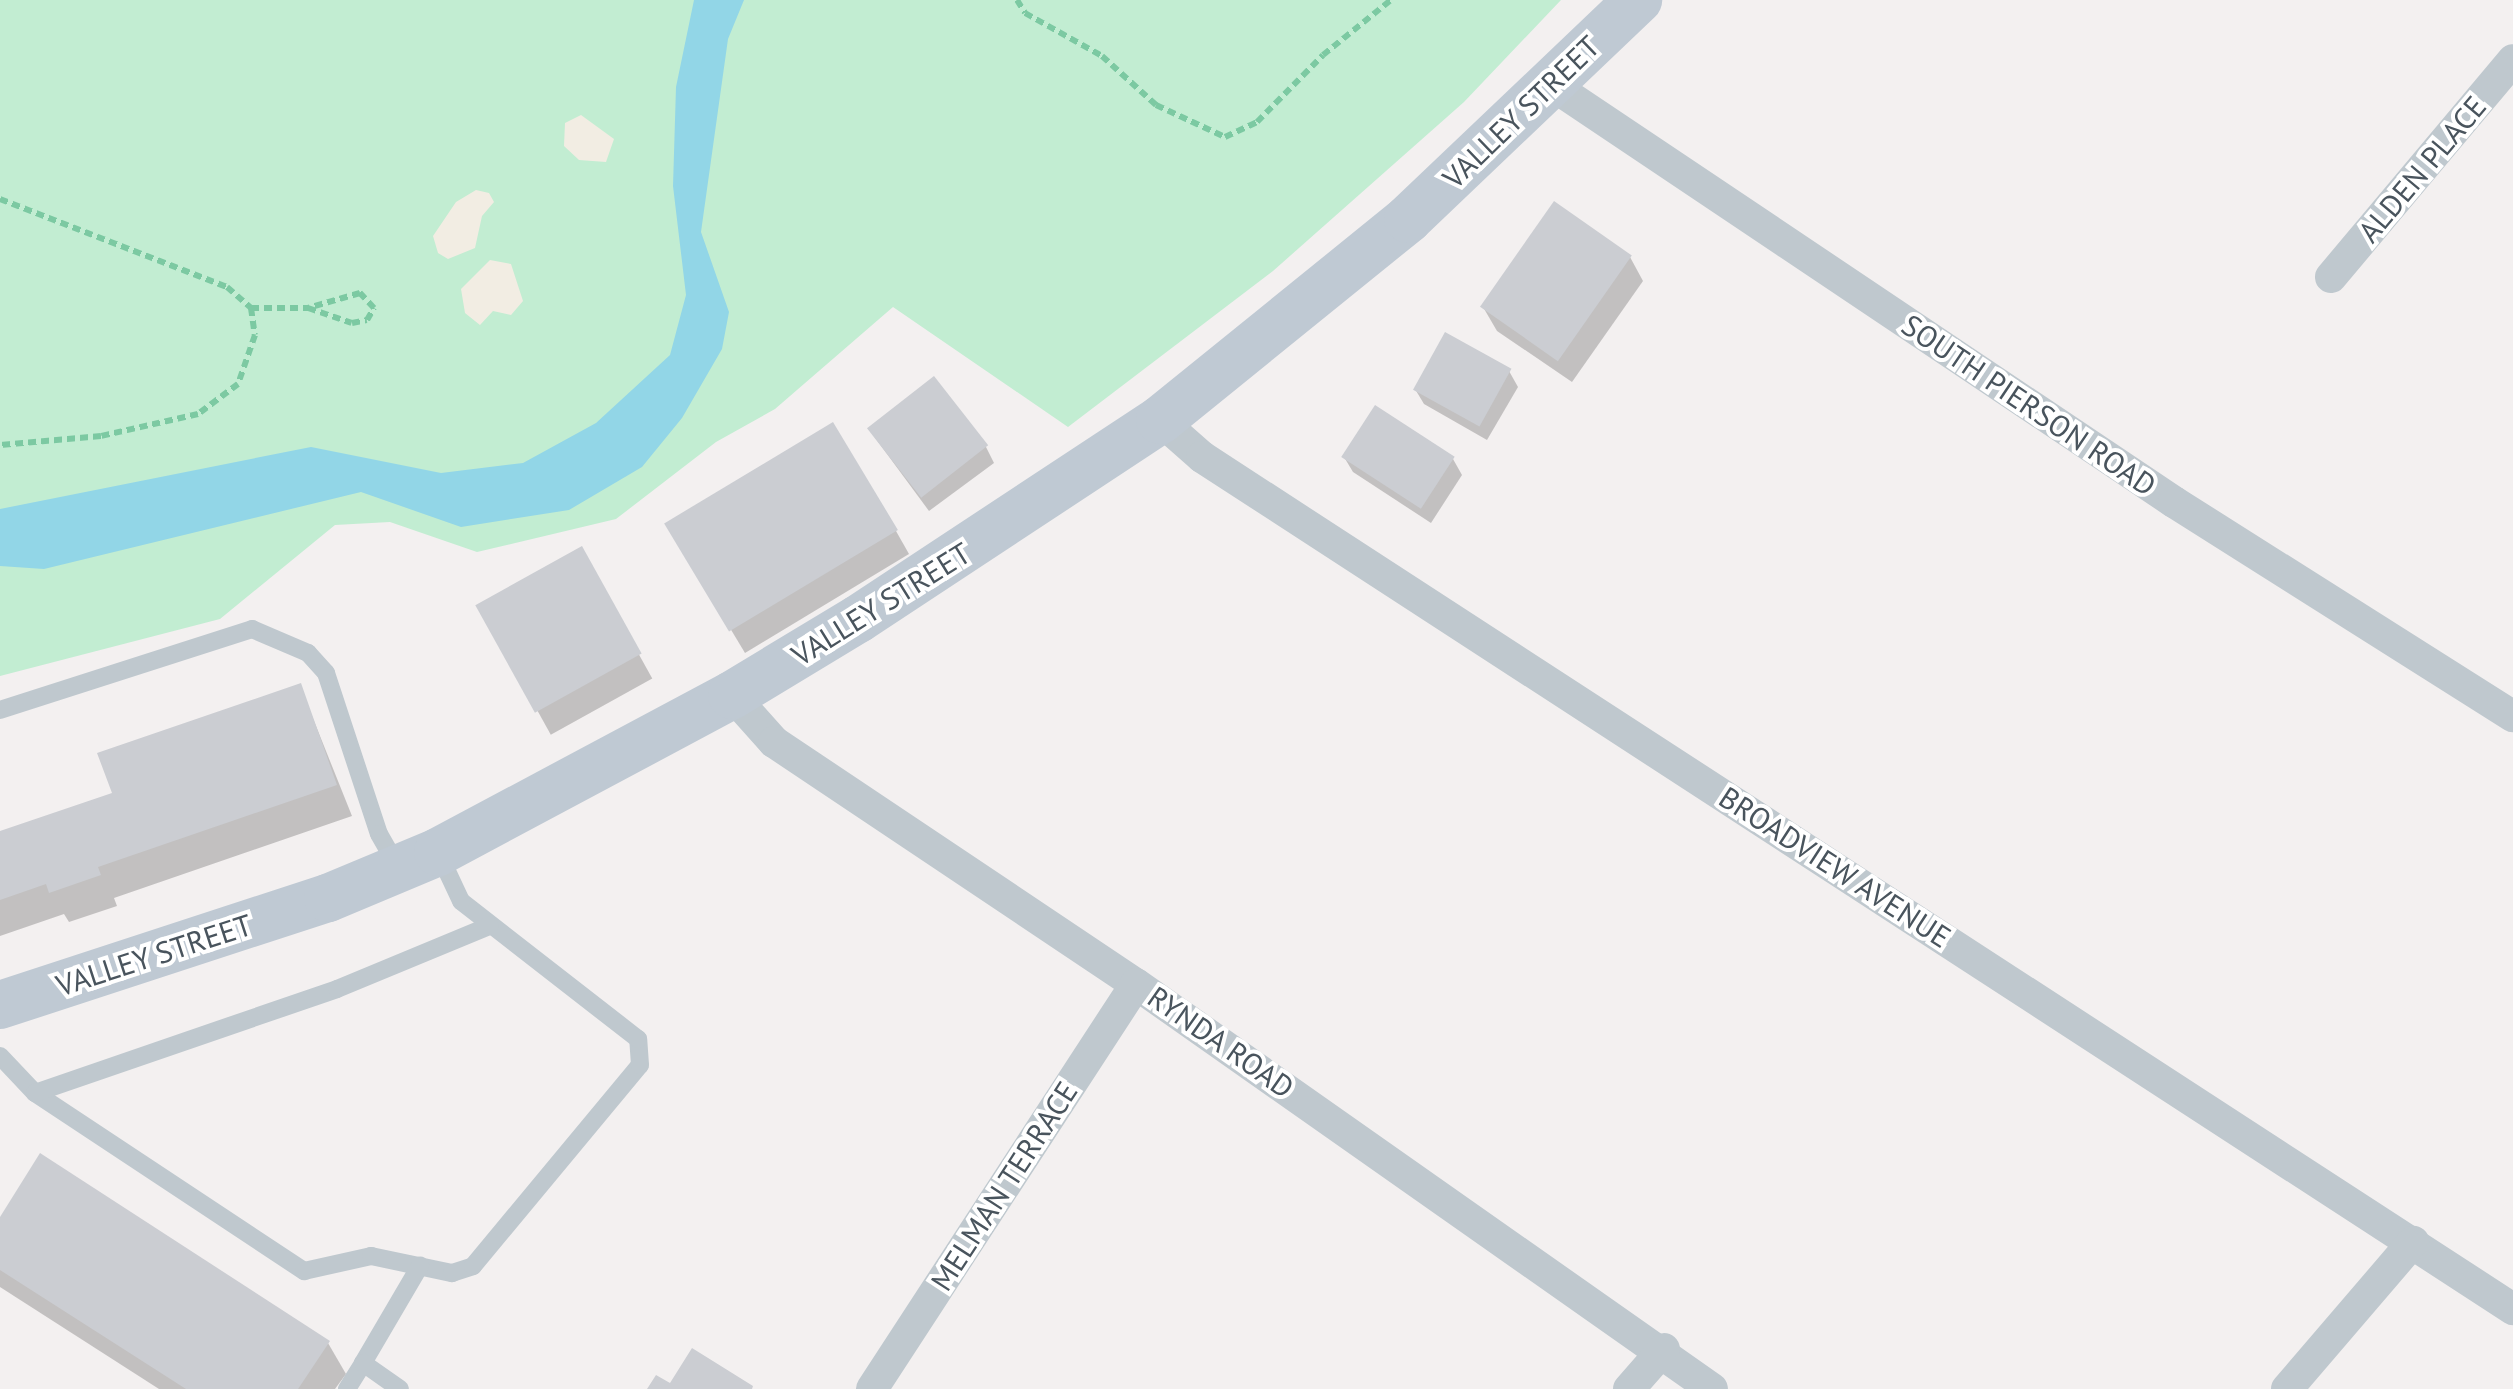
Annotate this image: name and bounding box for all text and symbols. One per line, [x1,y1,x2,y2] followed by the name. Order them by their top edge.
[1435,28,1607,196] street label: VALLEY STREET
[2351,89,2493,249] street label: ALDEN PLACE
[1895,307,2163,503] street label: SOUTH PIERSON ROAD
[785,535,977,673] street label: VALLEY STREET
[1712,778,1958,956] street label: BROADVIEW AVENUE
[51,906,257,1004] street label: VALLEY STREET
[1141,978,1301,1106] street label: RYNDA ROAD
[923,1075,1085,1297] street label: MELMAN TERRACE

